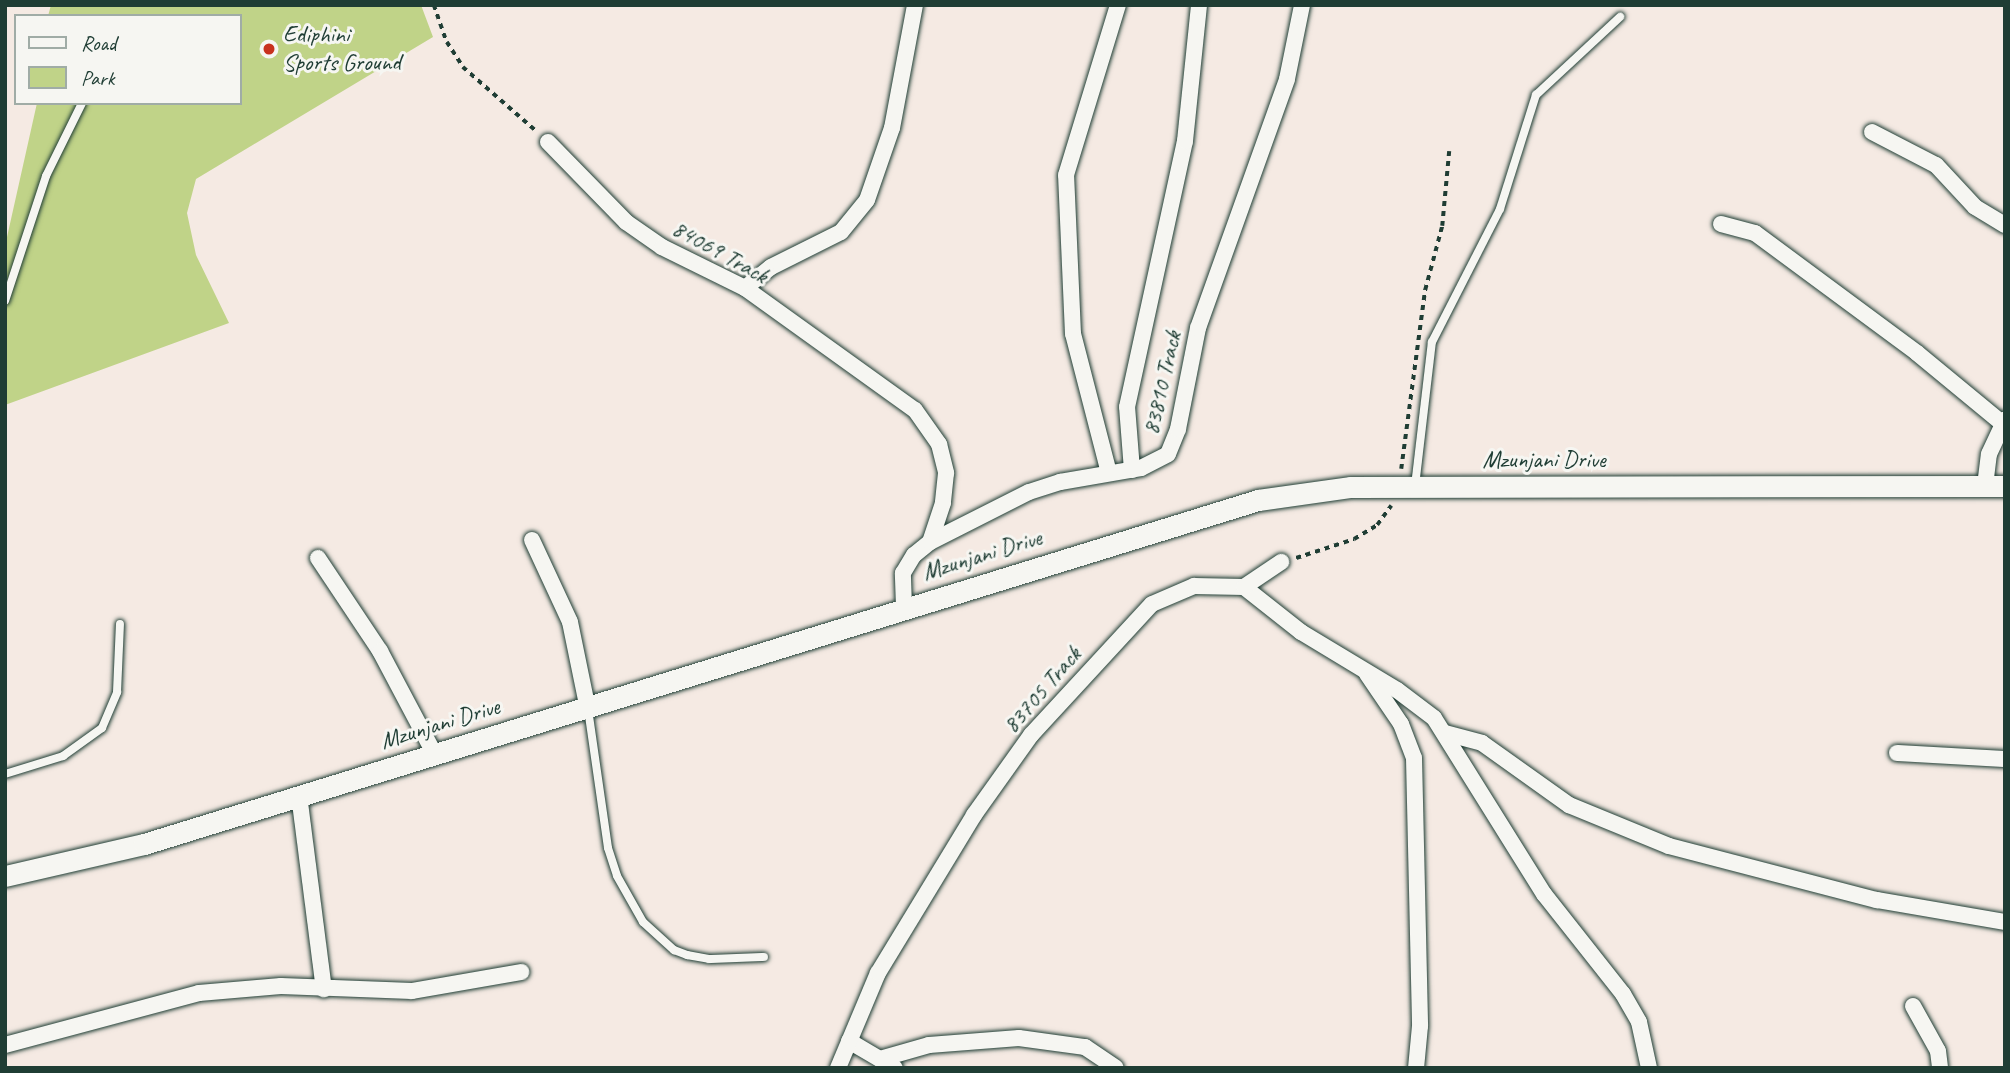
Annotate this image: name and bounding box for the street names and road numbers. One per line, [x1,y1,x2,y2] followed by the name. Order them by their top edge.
[667,214,773,290] street label: 84069 Track
[1136,329,1188,437] street label: 83810 Track
[1482,446,1606,474] street label: Mzunjani Drive
[919,523,1045,587] street label: Mzunjani Drive
[997,641,1087,739] street label: 83705 Track
[377,692,503,756] street label: Mzunjani Drive

